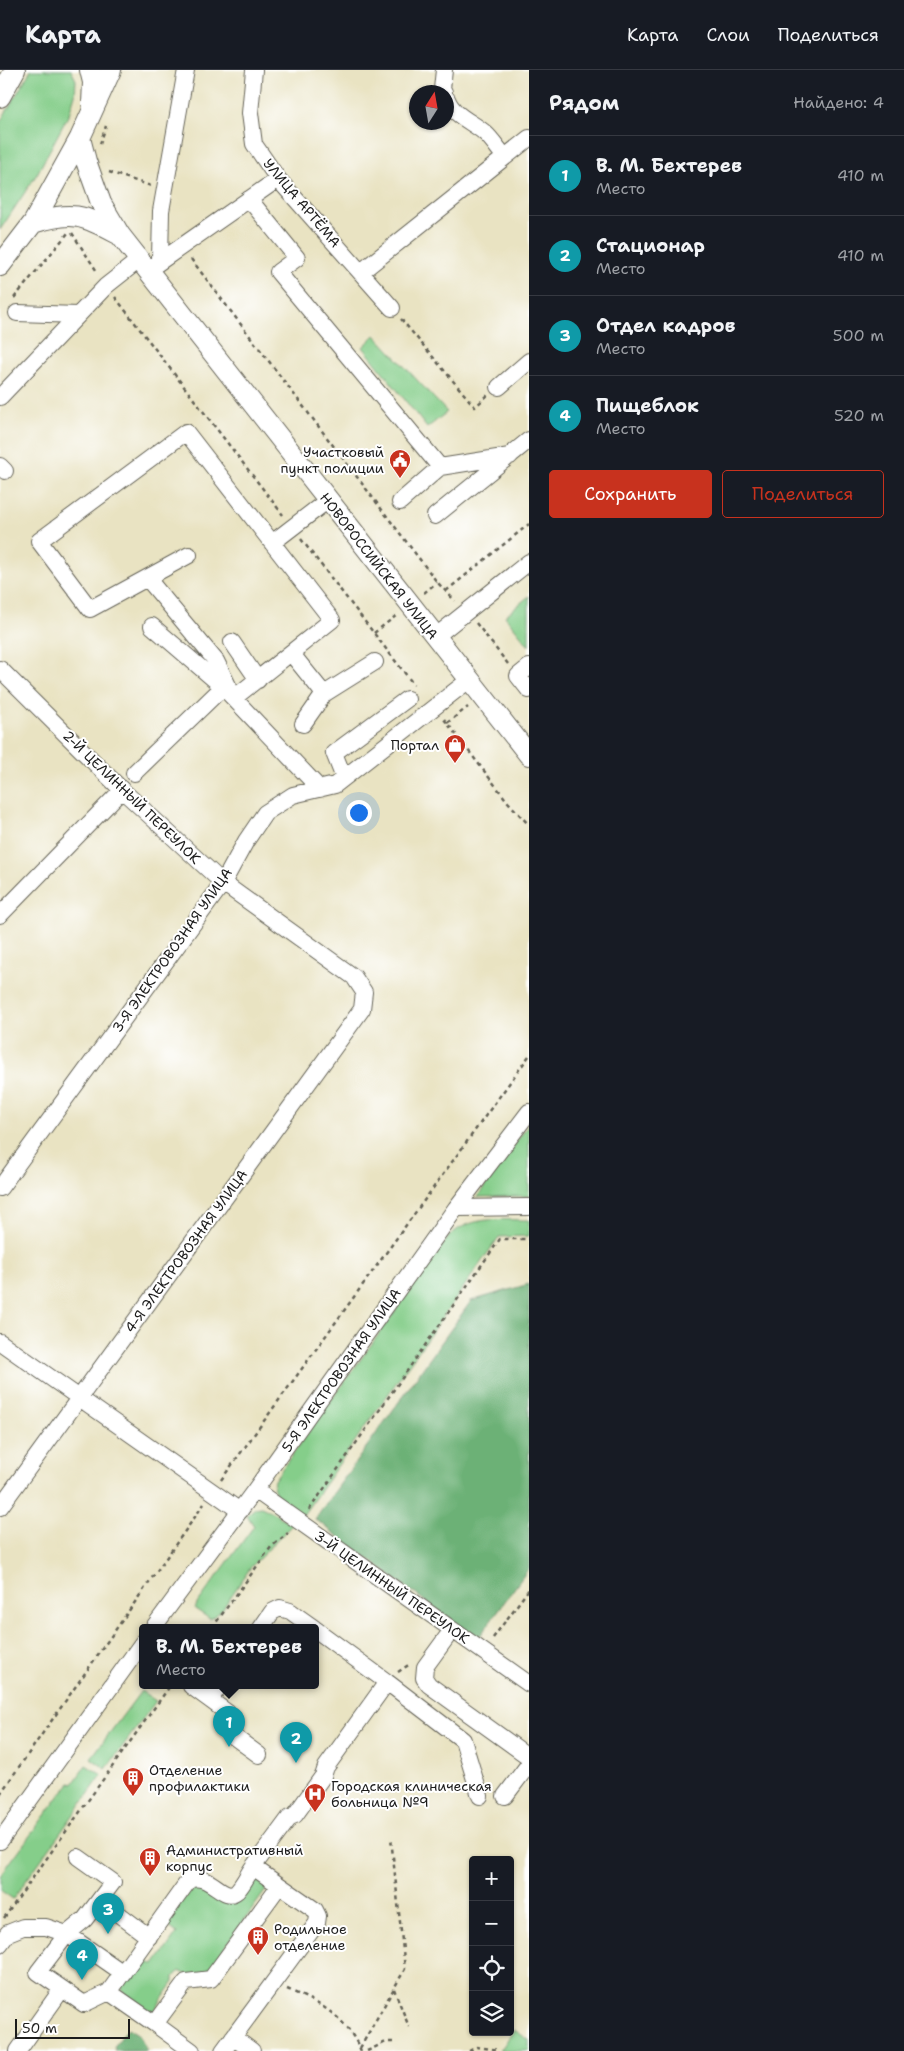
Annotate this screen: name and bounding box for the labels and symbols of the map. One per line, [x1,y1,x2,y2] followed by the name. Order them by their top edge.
[409,85,454,130] north arrow
[260,155,344,251] street label: УЛИЦА АРТЁМА
[280,443,384,477] place label: Участковый пункт полиции
[388,448,412,479] public building icon: Участковый пункт полиции
[316,489,442,643] street label: НОВОРОССИЙСКАЯ УЛИЦА
[59,726,205,868] street label: 2-Й ЦЕЛИННЫЙ ПЕРЕУЛОК
[443,733,467,764] shop icon: Портал
[391,736,439,754] place label: Портал
[346,800,372,826] your location
[108,864,236,1036] street label: 3-Я ЭЛЕКТРОВОЗНАЯ УЛИЦА
[121,1166,251,1336] street label: 4-Я ЭЛЕКТРОВОЗНАЯ УЛИЦА
[277,1285,405,1455] street label: 5-Я ЭЛЕКТРОВОЗНАЯ УЛИЦА
[311,1526,473,1648] street label: 3-Й ЦЕЛИННЫЙ ПЕРЕУЛОК
[213,1706,245,1747] pin: 1
[280,1722,312,1763] pin: 2
[149,1761,250,1795] place label: Отделение профилактики
[121,1766,145,1797] building icon: Отделение профилактики
[331,1777,492,1811] place label: Городская клиническая больница №9
[303,1782,327,1813] hospital icon: Городская клиническая больница №9
[166,1841,303,1875] place label: Административный корпус
[138,1846,162,1877] building icon: Административный корпус
[92,1893,124,1934] pin: 3
[274,1920,347,1954] place label: Родильное отделение
[246,1925,270,1956] building icon: Родильное отделение
[66,1939,98,1980] pin: 4
[15,2016,130,2039] scale bar

